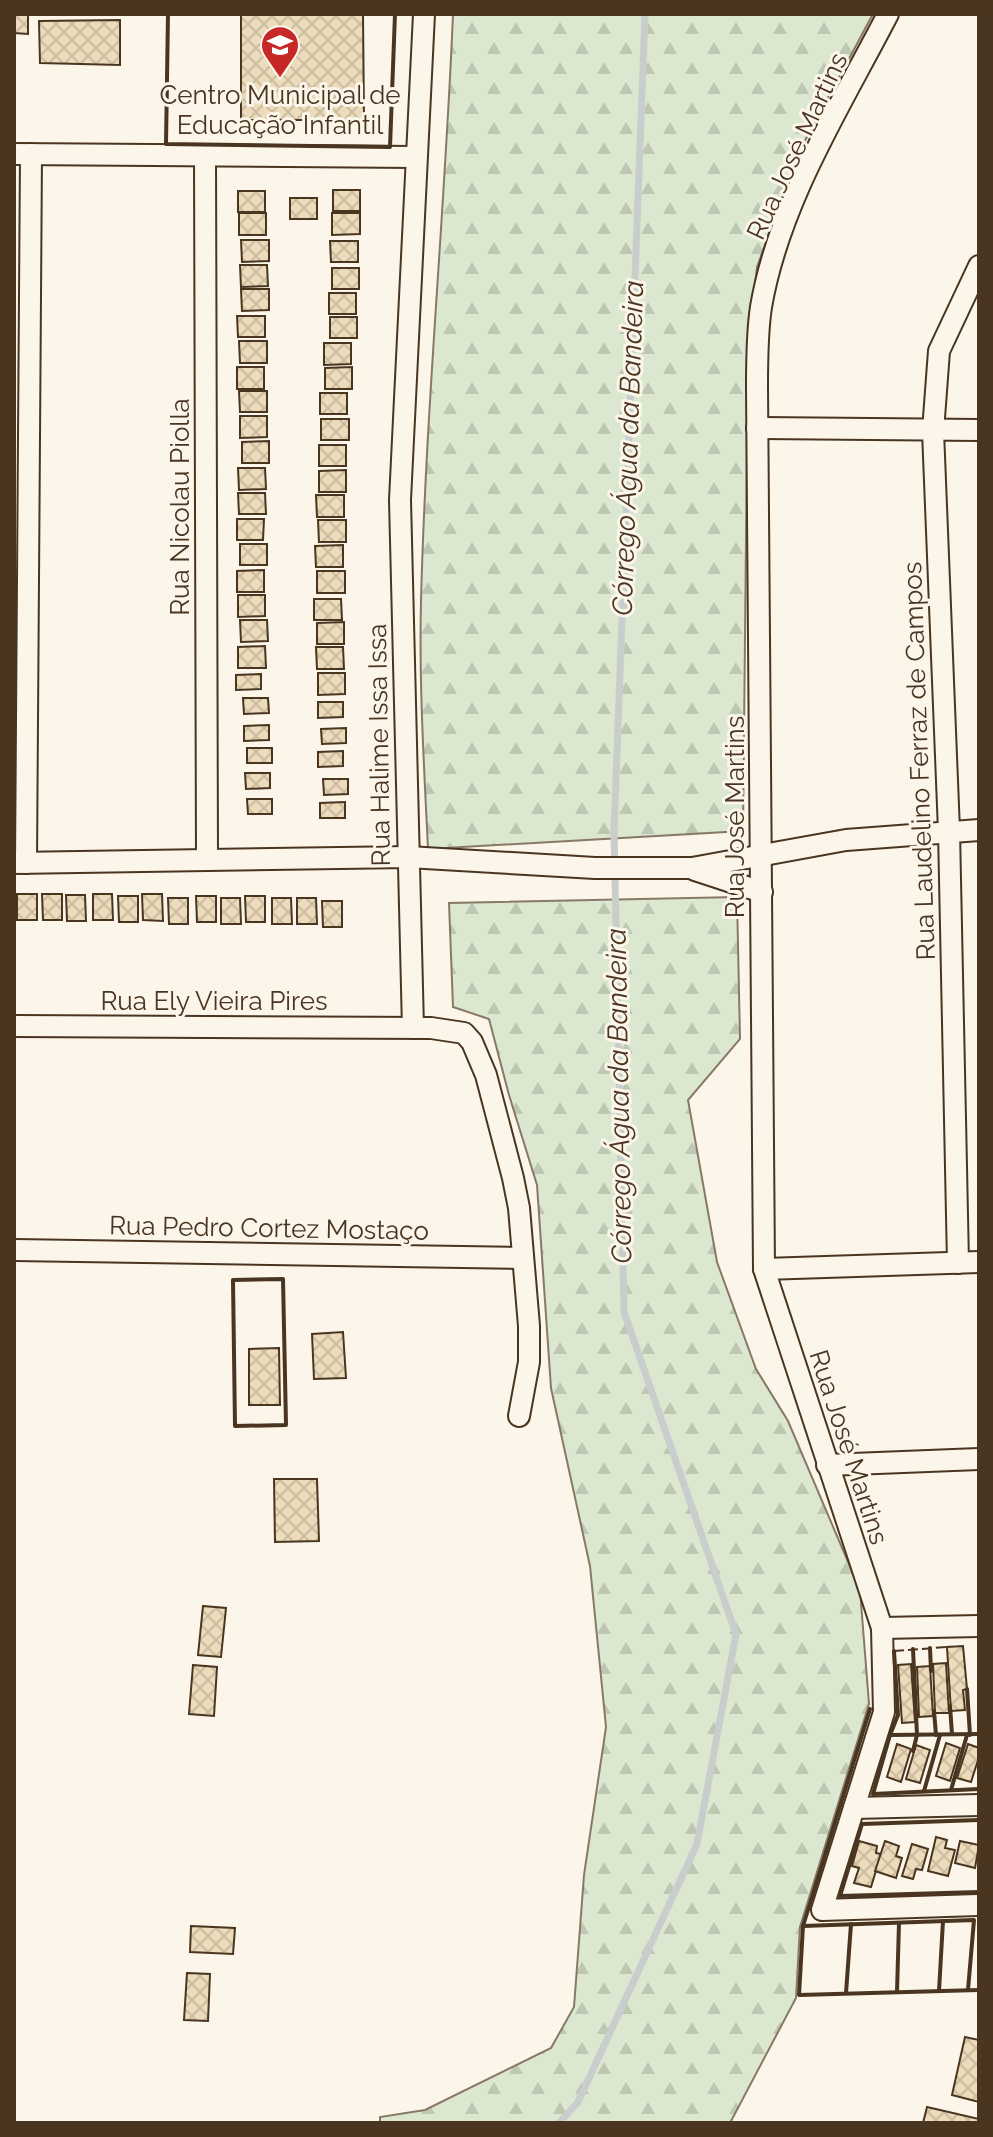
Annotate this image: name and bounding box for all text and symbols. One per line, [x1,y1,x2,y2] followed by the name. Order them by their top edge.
[259,24,301,79] school or university icon: Centro Municipal de Educação Infantil
[741,48,853,244] street label: Rua José Martins
[159,80,401,140] place label: Centro Municipal de Educação Infantil
[606,280,650,616] water label: Córrego Água da Bandeira
[165,398,195,616] street label: Rua Nicolau Piolla
[897,561,941,961] street label: Rua Laudelino Ferraz de Campos
[362,623,396,867] street label: Rua Halime Issa Issa
[720,716,750,918] street label: Rua José Martins
[600,928,638,1264] water label: Córrego Água da Bandeira
[100,986,328,1016] street label: Rua Ely Vieira Pires
[109,1210,429,1246] street label: Rua Pedro Cortez Mostaço
[803,1346,895,1548] street label: Rua José Martins

